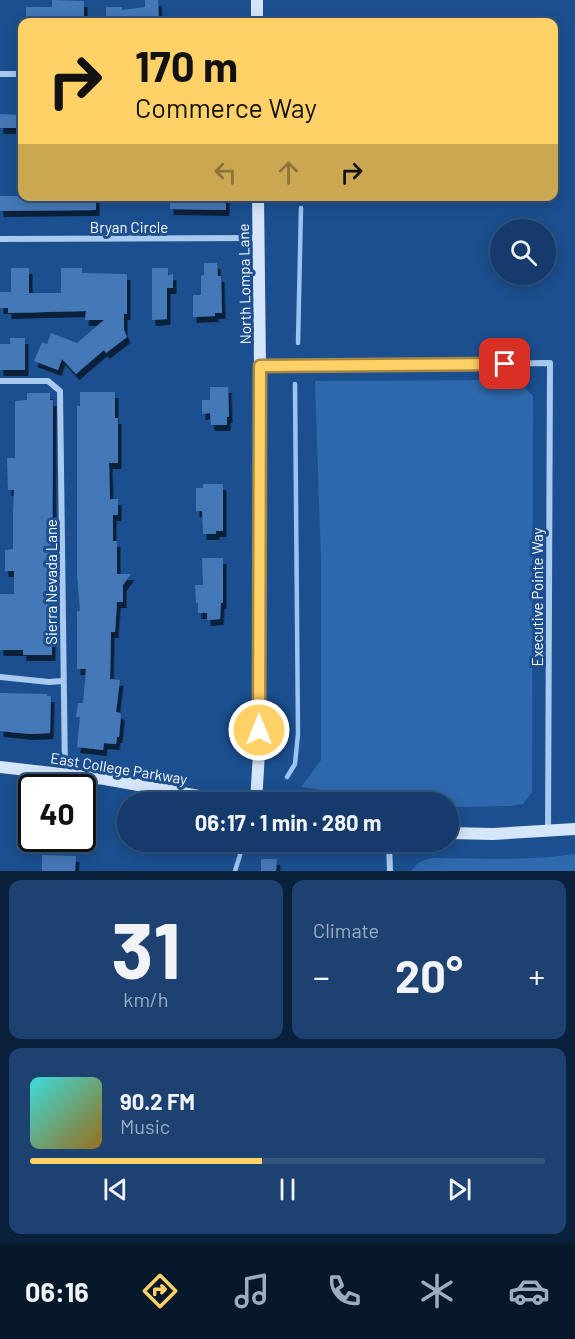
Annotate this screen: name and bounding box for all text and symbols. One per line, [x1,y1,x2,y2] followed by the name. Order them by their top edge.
[135,40,238,90] text: 170 m
[36,42,114,120] icon: right
[135,91,317,123] text: Commerce Way
[209,156,242,189] icon: left
[272,156,305,189] icon: ahead
[335,156,368,189] icon: right
[90,218,168,236] street label: Bryan Circle
[490,219,556,285] map controls
[490,219,556,285] button: search
[234,223,254,345] street label: North Lompa Lane
[479,338,530,389] pin
[488,347,521,380] icon: arrive
[42,519,60,645] street label: Sierra Nevada Lane
[528,528,546,666] street label: Executive Pointe Way
[227,698,291,762] position arrow
[49,748,189,788] street label: East College Parkway
[18,774,96,852] speed limit sign: 40
[195,809,381,835] text: 06:17 · 1 min · 280 m
[111,901,181,995] text: 31
[313,918,379,942] text: Climate
[395,948,463,1002] text: 20°
[313,956,330,996] text: −
[529,956,545,996] text: +
[123,987,169,1011] text: km/h
[120,1088,195,1114] text: 90.2 FM
[120,1114,170,1138] text: Music
[99,1173,132,1206] icon: previous
[271,1173,304,1206] icon: pause
[443,1173,476,1206] icon: next
[139,1270,181,1312] icon: directions
[231,1270,273,1312] icon: music
[323,1270,365,1312] icon: phone
[416,1270,458,1312] icon: climate
[508,1270,550,1312] icon: car
[25,1275,89,1307] text: 06:16

